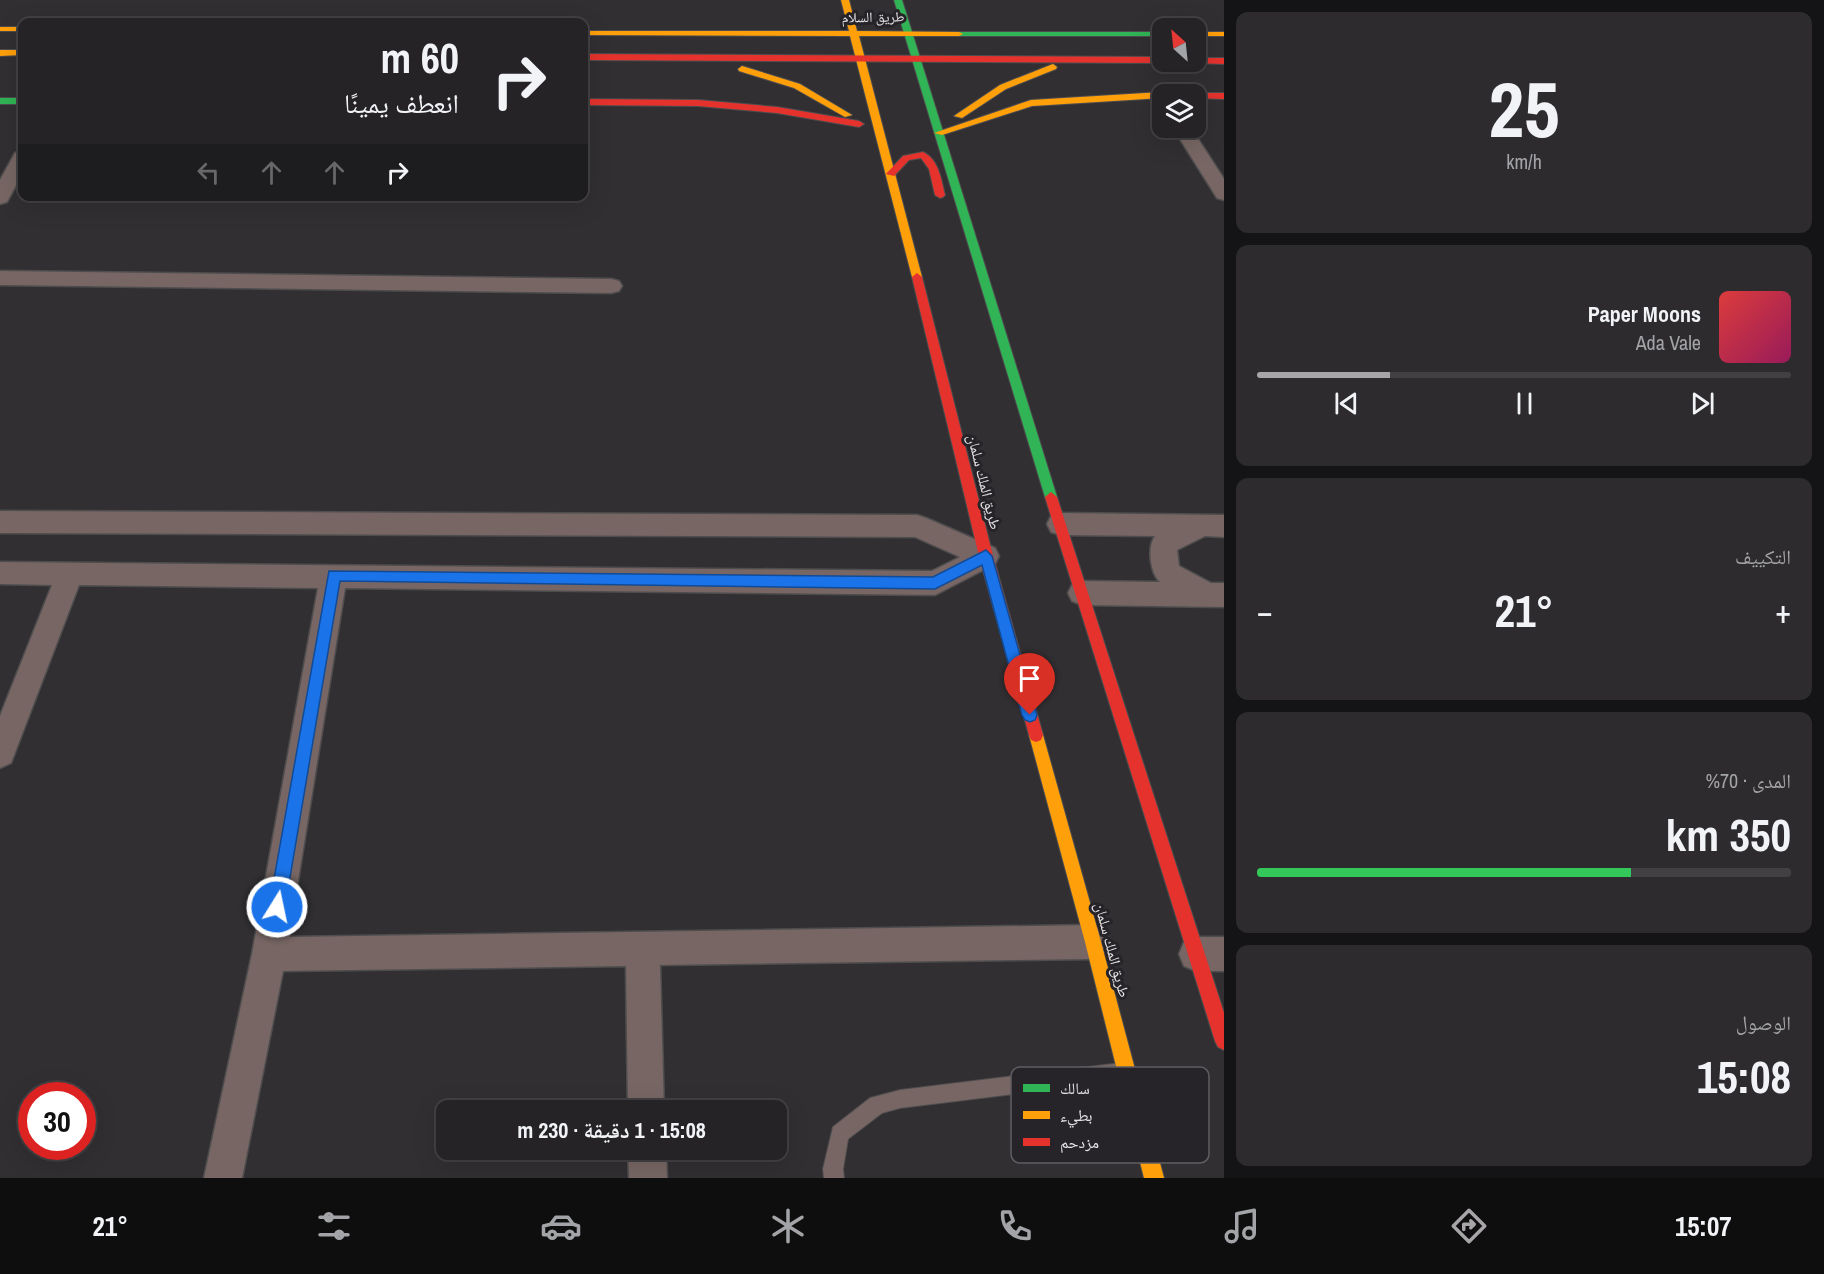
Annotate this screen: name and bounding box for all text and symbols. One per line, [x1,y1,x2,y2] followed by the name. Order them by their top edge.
[841,7,905,28] street label: طريق السلام
[1152,18,1206,72] north arrow
[1152,18,1206,138] map controls
[380,30,459,86] text: 60 m
[480,42,558,120] icon: right
[1488,56,1560,161] text: 25
[1152,84,1206,138] button: layers
[344,85,459,121] text: انعطف يمينًا
[1506,148,1542,175] text: km/h
[192,156,225,189] icon: left
[255,156,288,189] icon: ahead
[318,156,351,189] icon: ahead
[381,156,414,189] icon: right
[1588,299,1701,329] text: Paper Moons
[1636,329,1701,356] text: Ada Vale
[1330,387,1363,420] icon: previous
[1508,387,1541,420] icon: pause
[1686,387,1719,420] icon: next
[962,432,1006,532] street label: طريق الملك سلمان
[1735,543,1791,570] text: التكييف
[1494,580,1554,641] text: 21°
[1257,589,1273,633] text: −
[1775,589,1791,633] text: +
[1004,653,1055,715] pin
[1013,662,1046,695] icon: arrive
[1705,767,1791,794] text: المدى · 70%
[1666,804,1791,865] text: 350 km
[245,875,309,939] position arrow
[1090,900,1135,1000] street label: طريق الملك سلمان
[1736,1009,1791,1036] text: الوصول
[1697,1046,1791,1107] text: 15:08
[1011,1067,1209,1163] legend
[1060,1077,1090,1099] text: سالك
[18,1082,96,1160] speed limit sign: 30
[1060,1104,1092,1128] text: بطيء
[517,1115,706,1145] text: 15:08 · 1 دقيقة · 230 m
[1060,1131,1099,1153] text: مزدحم
[313,1205,355,1247] icon: filters
[540,1205,582,1247] icon: car
[767,1205,809,1247] icon: climate
[994,1205,1036,1247] icon: phone
[1221,1205,1263,1247] icon: music
[1448,1205,1490,1247] icon: directions
[93,1208,128,1244] text: 21°
[1675,1208,1732,1244] text: 15:07

